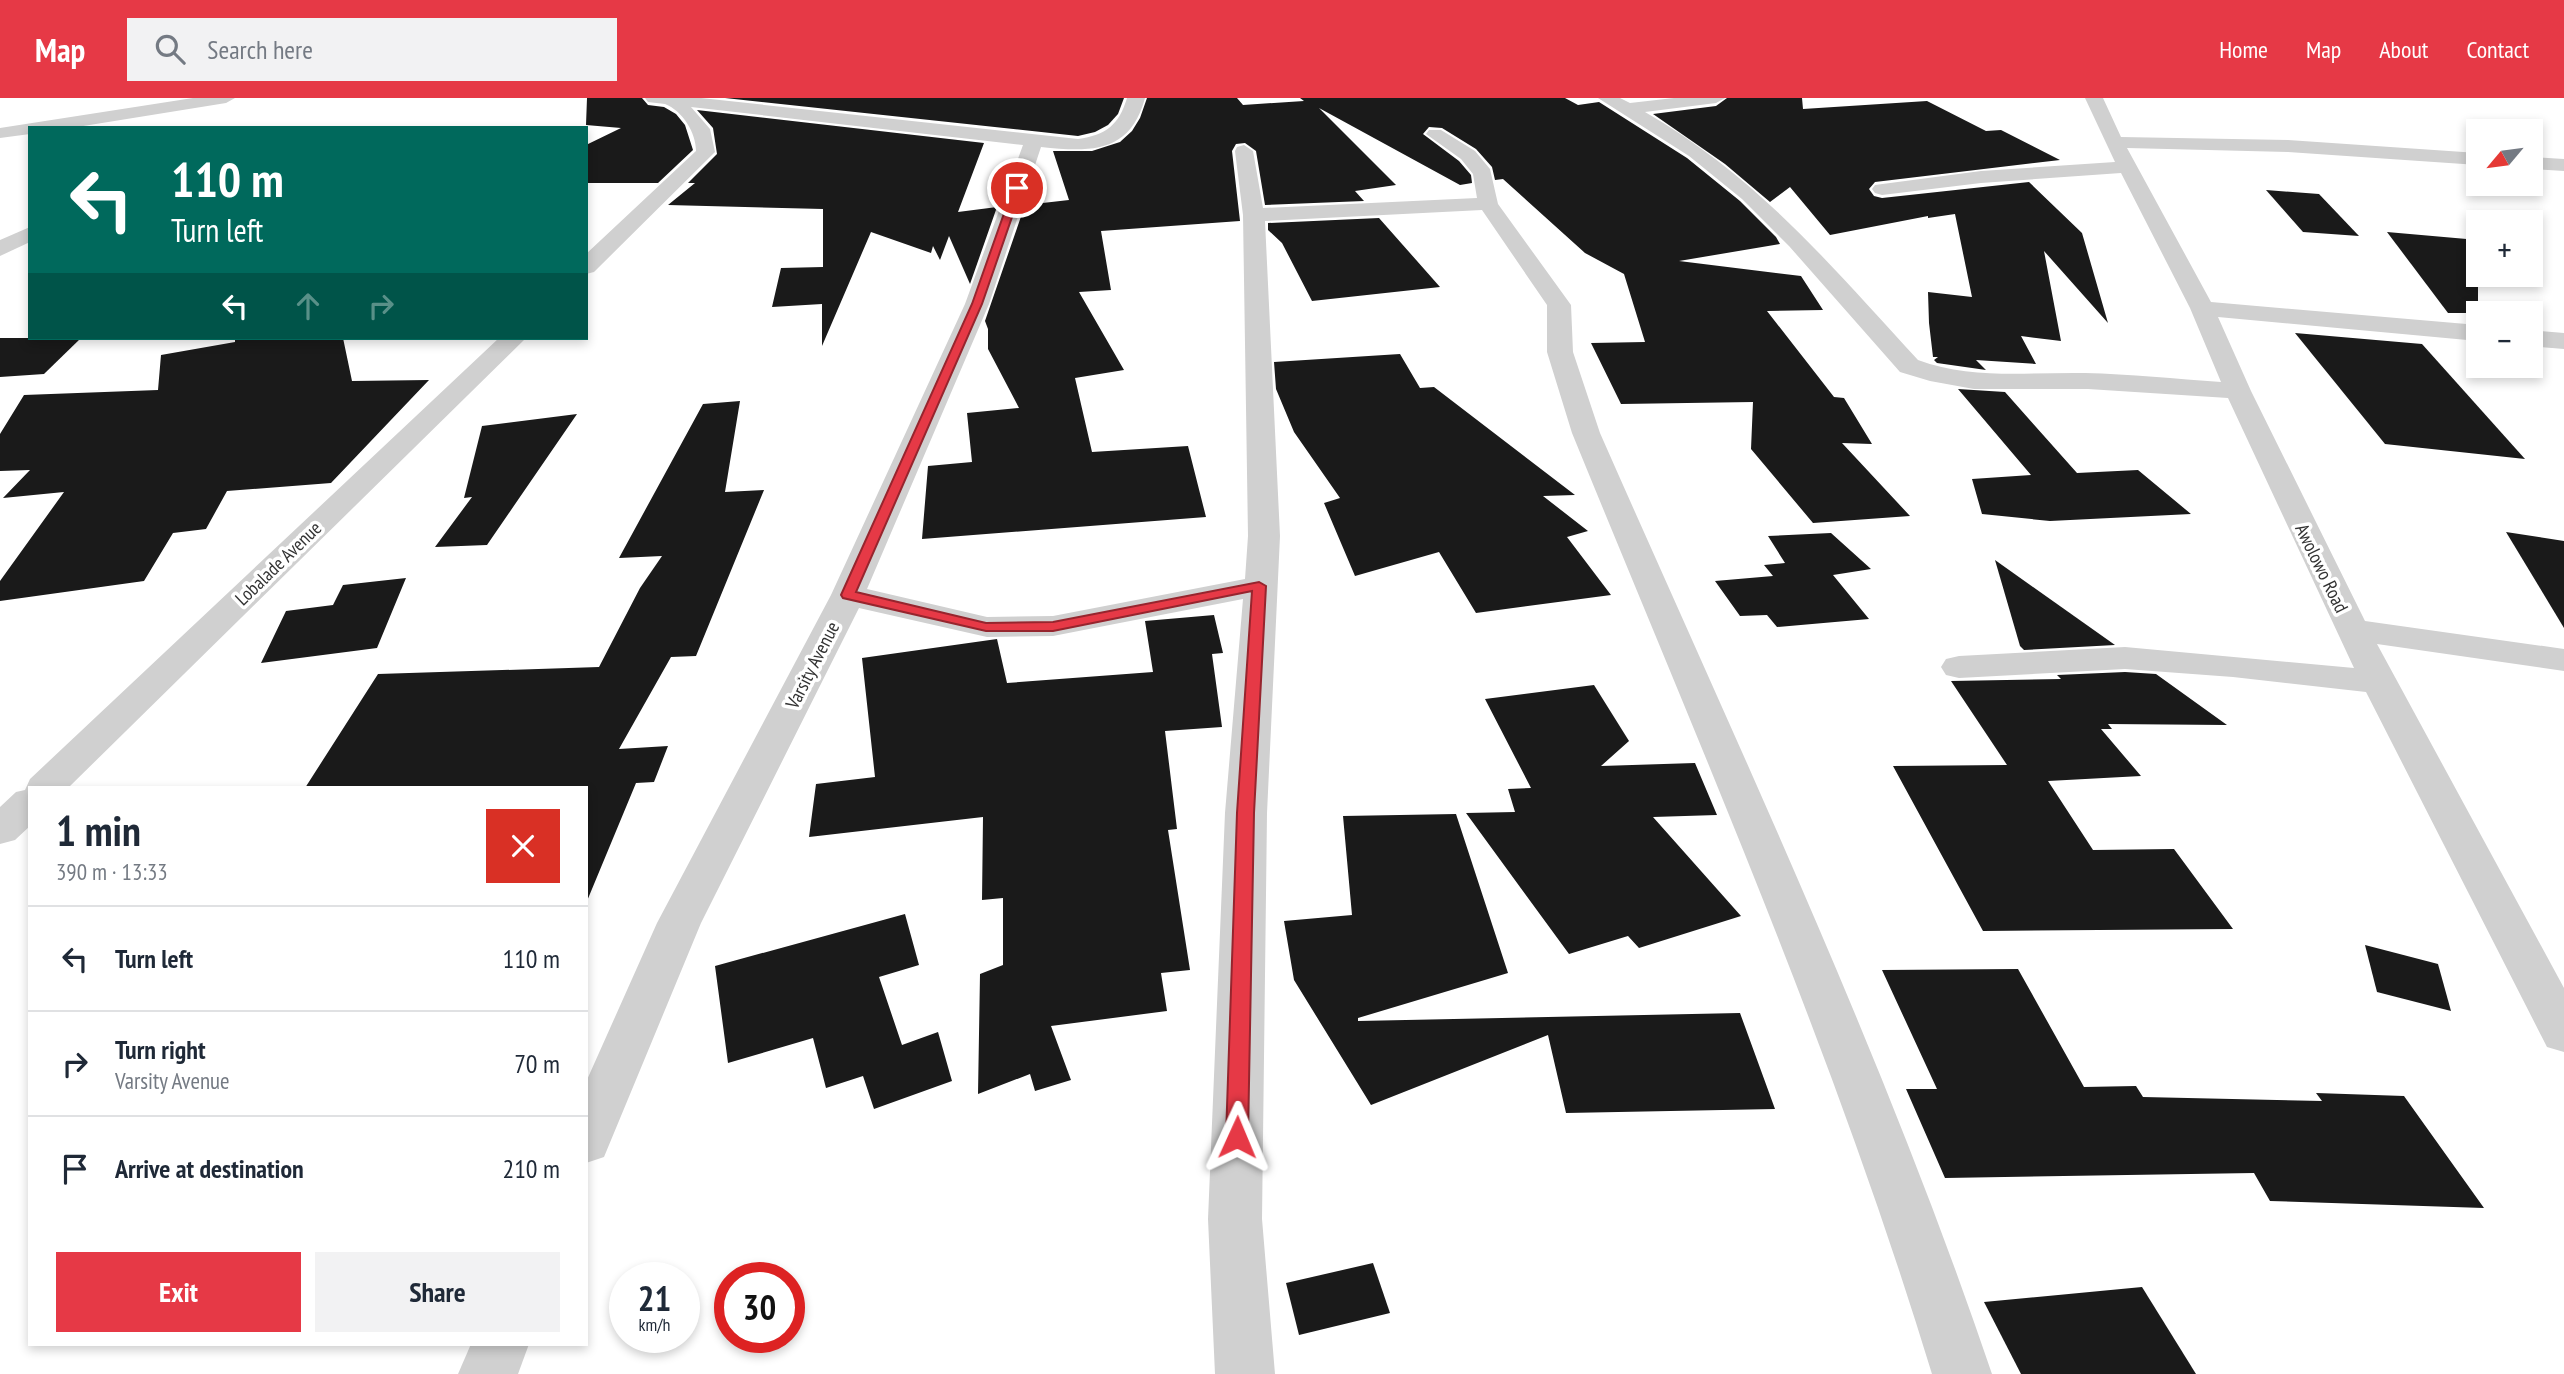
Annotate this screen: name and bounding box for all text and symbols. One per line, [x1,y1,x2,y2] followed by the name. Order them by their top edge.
[127,18,617,81] search box
[35,28,85,71] text: Map
[151,30,189,68] icon: search
[207,33,313,66] text: Search here
[2219,34,2268,65] text: Home
[2306,34,2341,65] text: Map
[2379,34,2428,65] text: About
[2466,34,2529,65] text: Contact
[2466,119,2543,196] north arrow
[2466,119,2543,378] map controls
[171,147,284,211] text: 110 m
[56,154,147,245] icon: left
[987,158,1047,218] pin
[998,169,1036,207] icon: arrive
[171,209,263,251] text: Turn left
[2466,210,2543,287] button: +
[216,287,254,325] icon: left
[289,287,327,325] icon: ahead
[362,287,400,325] icon: right
[2466,301,2543,378] button: −
[230,516,326,610] street label: Lobalade Avenue
[2290,520,2354,616] street label: Awolowo Road
[779,617,844,714] street label: Varsity Avenue
[56,803,141,858] text: 1 min
[486,809,560,883] button: close
[56,857,168,886] text: 390 m · 13:33
[56,940,94,978] icon: left
[115,942,193,975] text: Turn left
[502,942,560,975] text: 110 m
[115,1033,206,1066] text: Turn right
[56,1045,94,1083] icon: right
[514,1047,560,1080] text: 70 m
[115,1066,230,1095] text: Varsity Avenue
[1200,1100,1274,1174] position arrow
[56,1150,94,1188] icon: arrive
[115,1152,304,1185] text: Arrive at destination
[502,1152,560,1185] text: 210 m
[56,1252,301,1332] button: Exit
[315,1252,560,1332] button: Share
[714,1262,805,1353] speed limit sign: 30
[638,1275,671,1321] text: 21
[639,1313,670,1336] text: km/h

